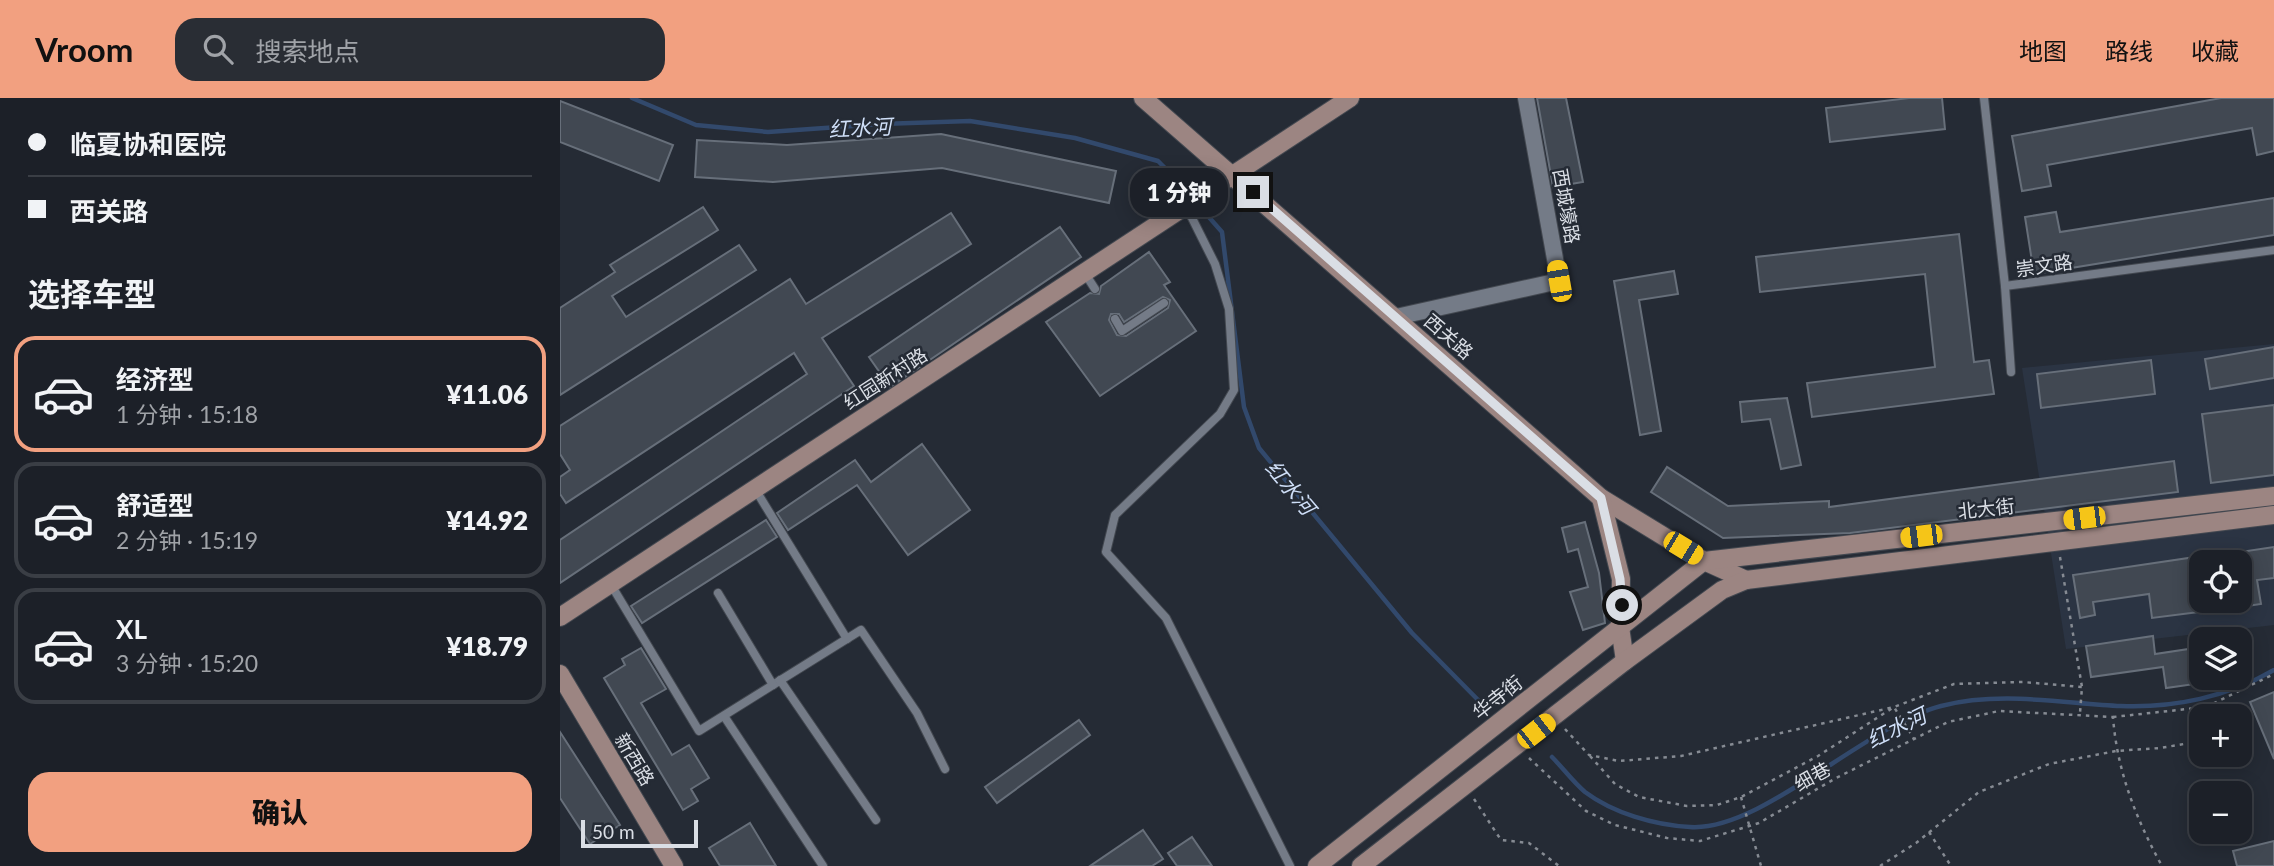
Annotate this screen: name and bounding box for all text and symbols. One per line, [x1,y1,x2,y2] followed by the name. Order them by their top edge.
[175,18,665,81] search box
[35,29,133,69] text: Vroom
[199,30,237,68] icon: search
[255,35,359,67] text: 搜索地点
[2019,36,2067,65] text: 地图
[2105,36,2153,65] text: 路线
[2191,36,2239,65] text: 收藏
[828,113,896,141] water label: 红水河
[70,128,226,160] text: 临夏协和医院
[1549,167,1585,245] street label: 西城壕路
[1130,168,1228,217] callout: 1 分钟
[1237,176,1269,208] route end
[1147,178,1211,206] text: 1 分钟
[70,195,148,227] text: 西关路
[2014,250,2074,280] street label: 崇文路
[1546,258,1573,304] car
[28,274,156,313] text: 选择车型
[1420,309,1478,363] street label: 西关路
[839,342,931,414] street label: 红园新村路
[32,363,95,426] icon: car
[116,363,194,395] text: 经济型
[446,378,528,410] text: ¥11.06
[116,400,258,428] text: 1 分钟 · 15:18
[1261,455,1323,522] water label: 红水河
[32,489,95,552] icon: car
[116,489,194,521] text: 舒适型
[1956,494,2016,522] street label: 北大街
[446,504,528,536] text: ¥14.92
[2062,505,2107,531] car
[1899,523,1944,549] car
[116,526,258,554] text: 2 分钟 · 15:19
[1660,528,1707,568] car
[2189,550,2252,844] map controls
[2189,550,2252,613] button: locate
[1606,589,1638,621] route start
[116,613,147,645] text: XL
[32,615,95,678] icon: car
[2189,627,2252,690] button: layers
[446,630,528,662] text: ¥18.79
[116,649,258,677] text: 3 分钟 · 15:20
[1467,670,1527,724] street label: 华寺街
[1862,700,1933,752] water label: 红水河
[2189,704,2252,767] button: +
[1513,710,1560,752] car
[610,729,660,789] street label: 新西路
[1790,757,1834,795] street label: 细巷
[28,772,532,852] button: 确认
[2189,781,2252,844] button: −
[581,817,698,849] scale bar
[592,820,635,843] text: 50 m

